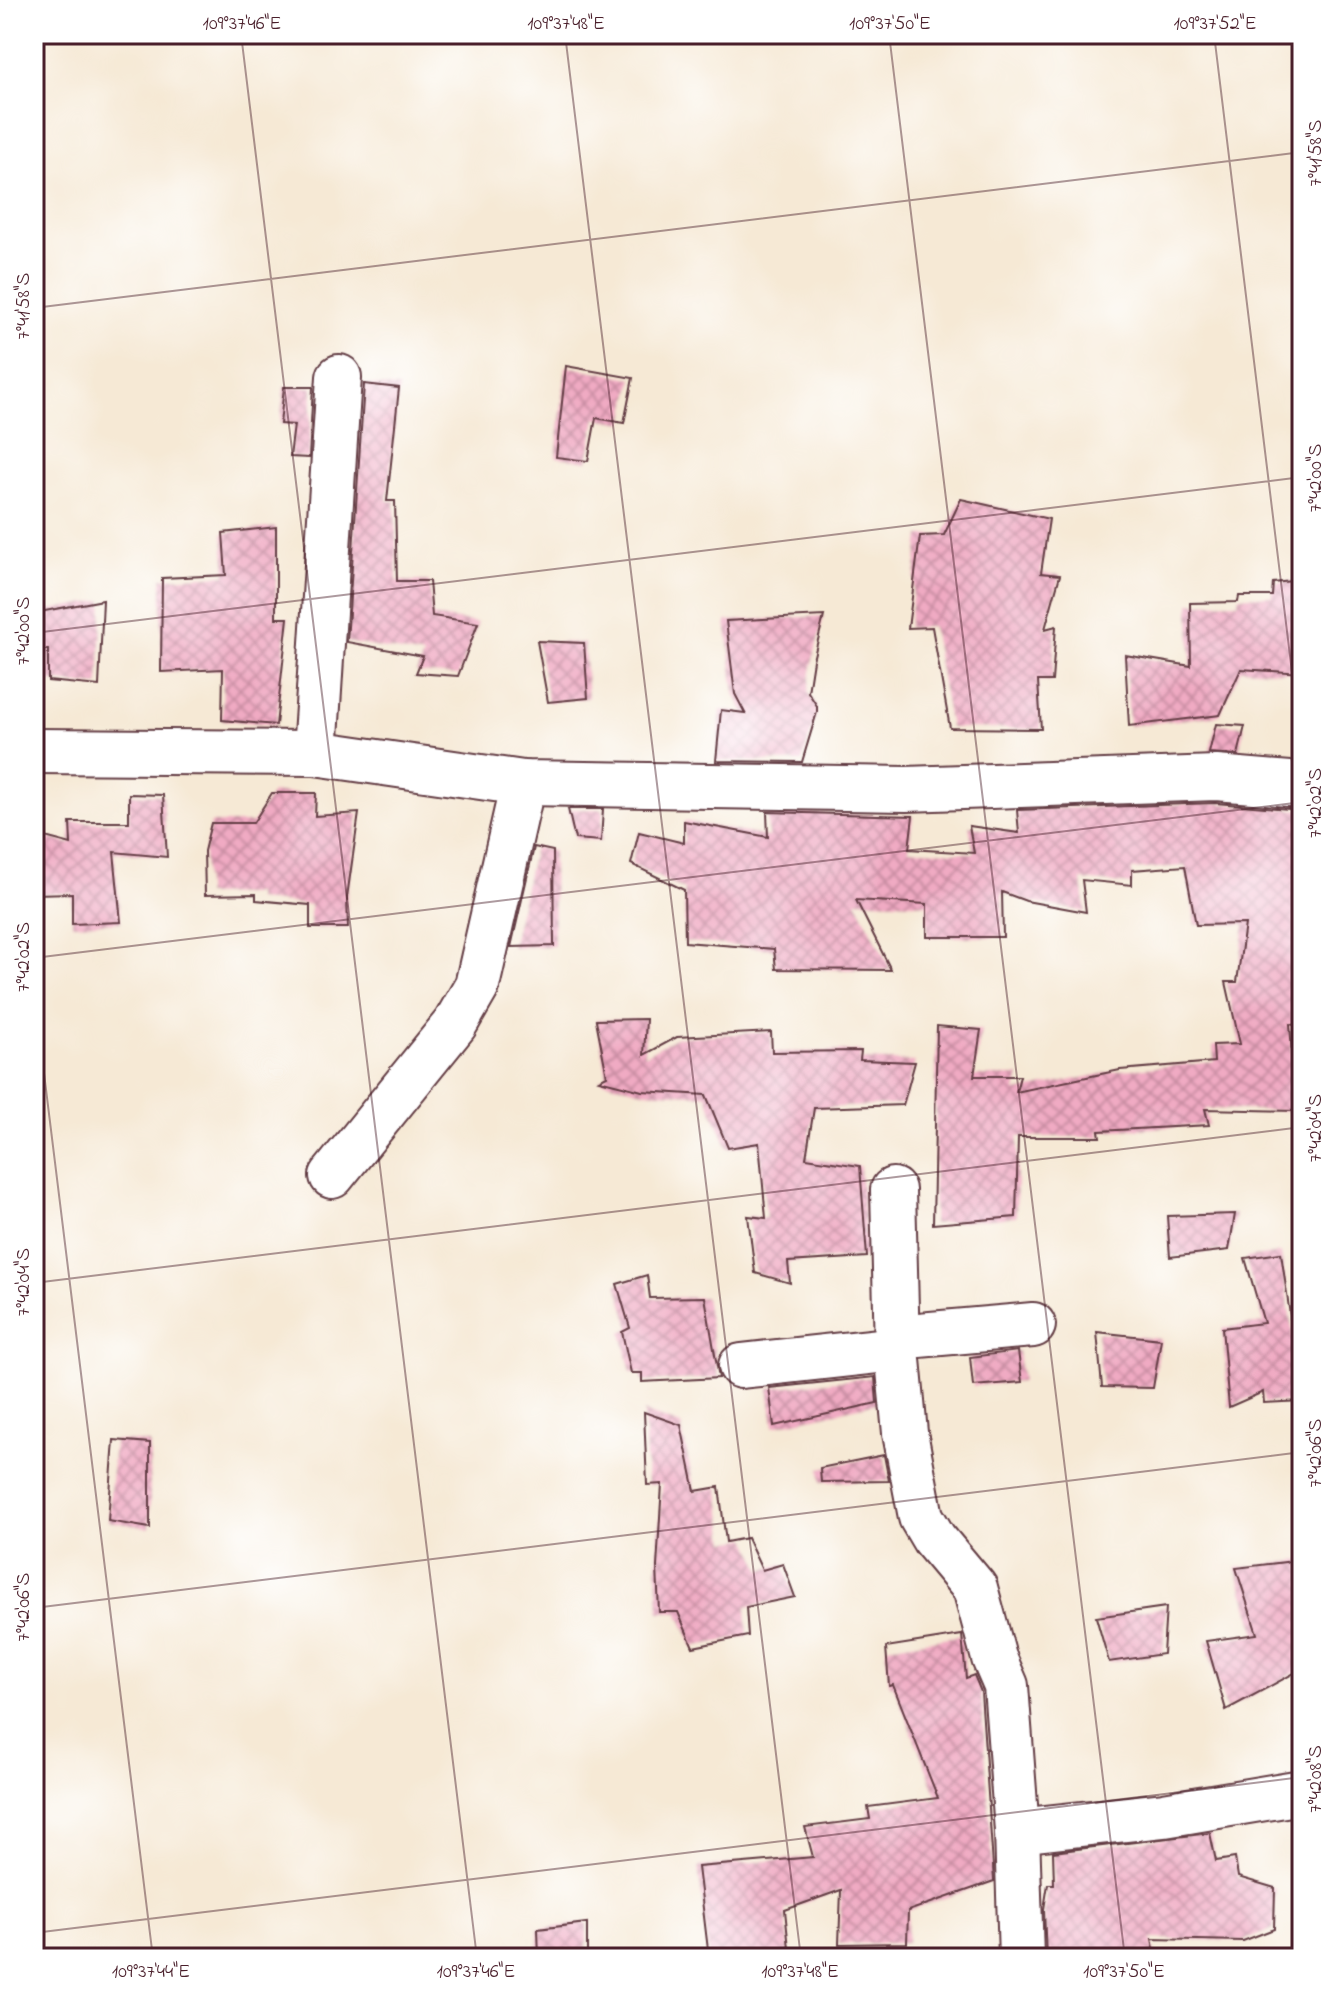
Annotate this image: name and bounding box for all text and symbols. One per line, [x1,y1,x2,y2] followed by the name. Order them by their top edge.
[203,10,281,39] text: 109°37'46"E
[527,10,605,39] text: 109°37'48"E
[849,10,931,39] text: 109°37'50"E
[1173,10,1257,39] text: 109°37'52"E
[1302,119,1331,186] text: 7°41'58"S
[10,272,39,339] text: 7°41'58"S
[1302,444,1331,512] text: 7°42'00"S
[10,597,39,665] text: 7°42'00"S
[1302,768,1331,838] text: 7°42'02"S
[10,922,39,992] text: 7°42'02"S
[1302,1094,1331,1162] text: 7°42'04"S
[10,1248,39,1316] text: 7°42'04"S
[1302,1418,1331,1487] text: 7°42'06"S
[10,1572,39,1641] text: 7°42'06"S
[1302,1745,1331,1813] text: 7°42'08"S
[112,1958,190,1987] text: 109°37'44"E
[437,1958,515,1987] text: 109°37'46"E
[761,1958,839,1987] text: 109°37'48"E
[1083,1958,1165,1987] text: 109°37'50"E

